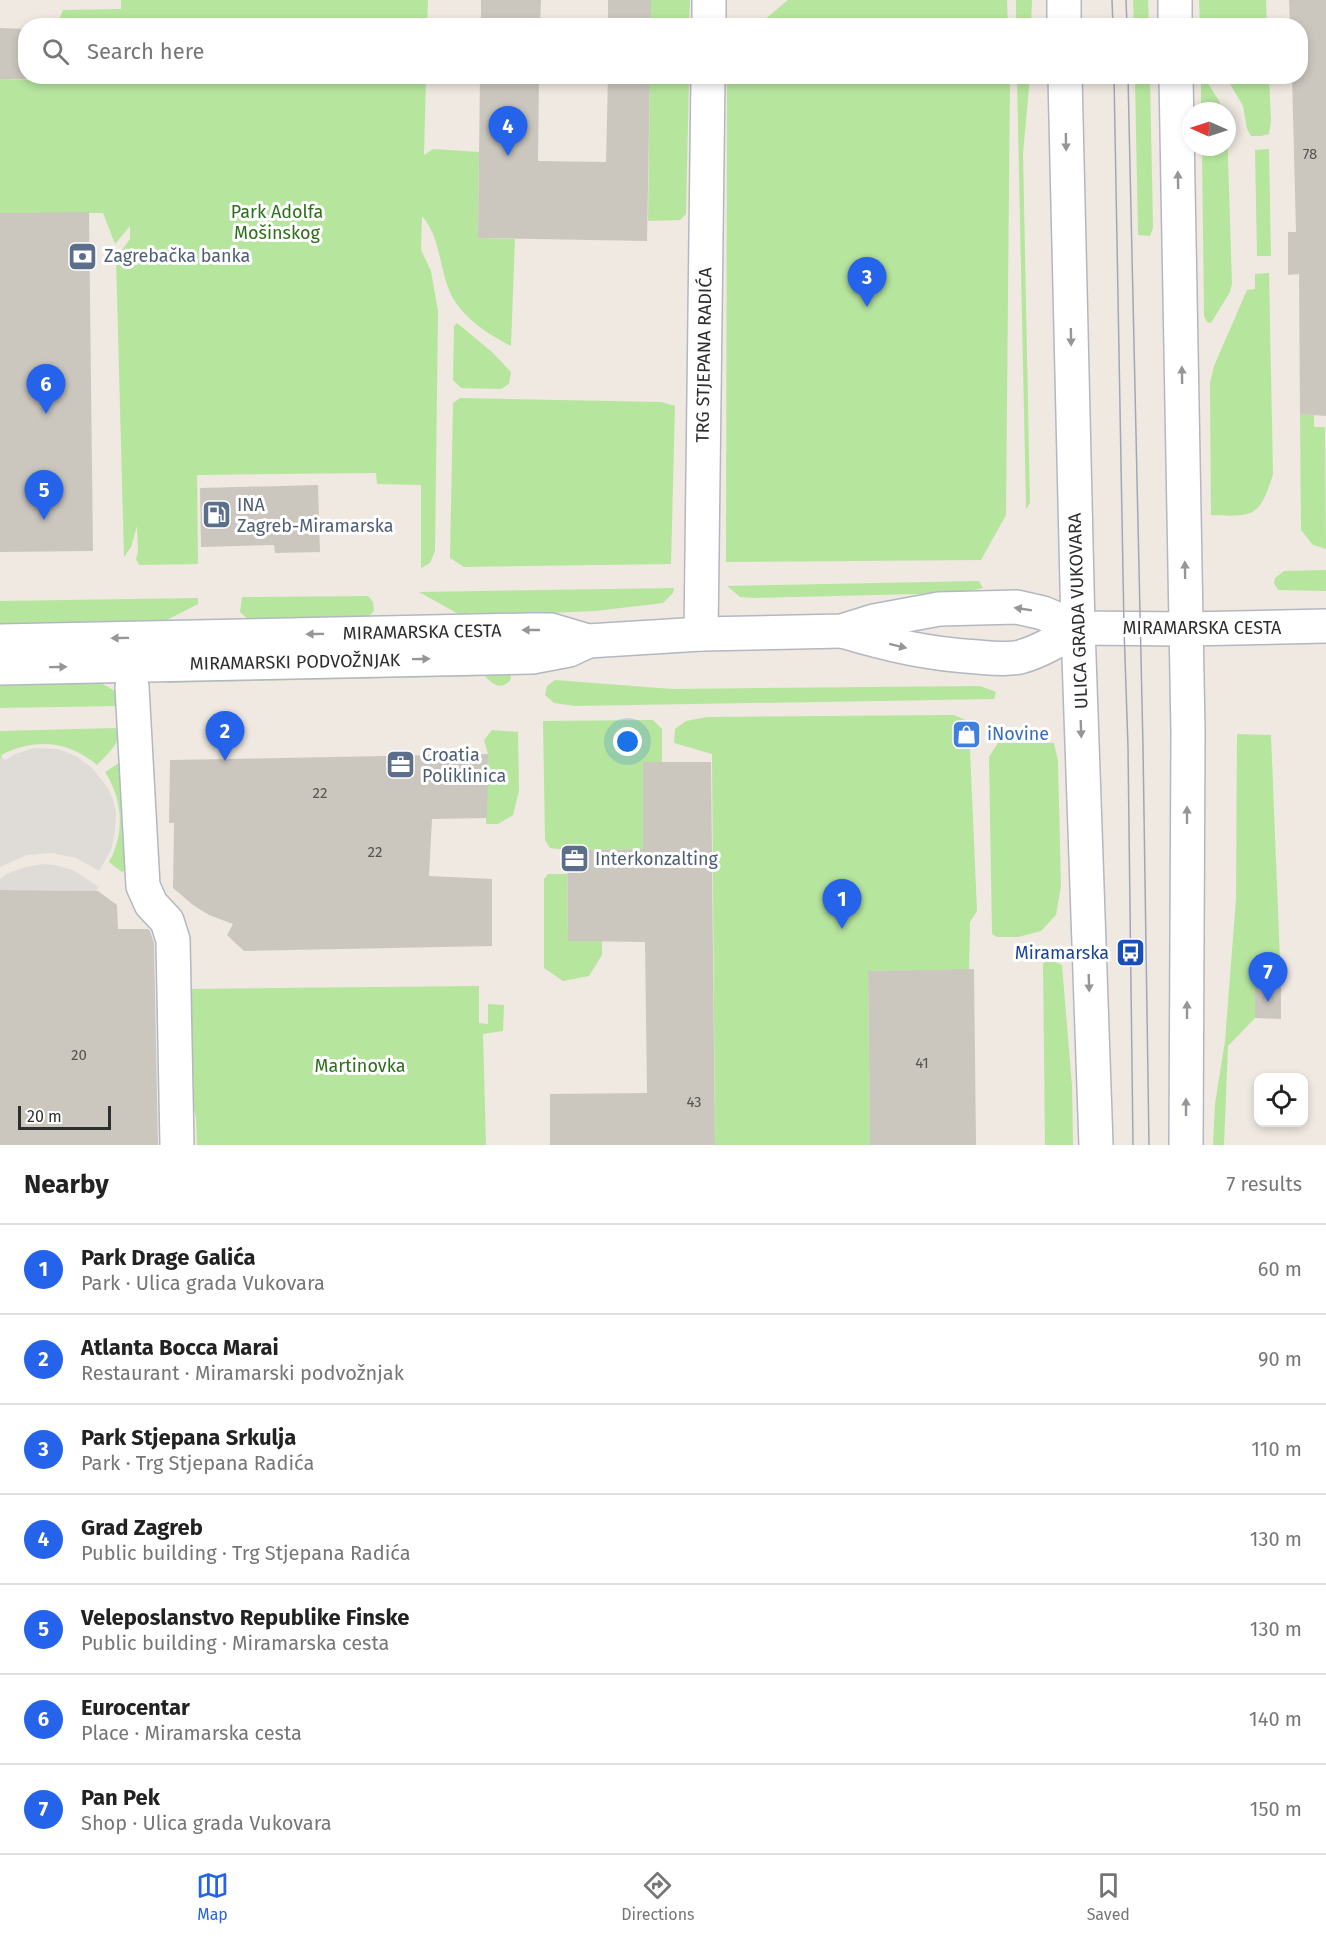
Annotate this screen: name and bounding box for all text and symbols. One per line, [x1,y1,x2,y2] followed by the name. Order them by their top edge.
[18,18,1308,84] search box
[39,35,72,68] icon: search
[87,38,205,65] text: Search here
[1182,102,1236,156] north arrow
[488,106,528,156] pin: 4
[1062,132,1071,151] one-way arrow
[1303,145,1317,163] house number: 78
[1173,171,1183,190] one-way arrow
[231,201,323,244] park label: Park Adolfa Mošinskog
[67,240,99,272] bank icon: Zagrebačka banka
[104,245,250,267] place label: Zagrebačka banka
[848,258,886,307] pin: 3
[691,266,717,443] street label: TRG STJEPANA RADIĆA
[1066,327,1076,346] one-way arrow
[26,364,66,414] pin: 6
[1177,366,1187,385] one-way arrow
[24,470,63,520] pin: 5
[237,494,394,537] place label: INA Zagreb-Miramarska
[200,499,232,531] fuel station icon: INA Zagreb-Miramarska
[1064,512,1092,709] street label: ULICA GRADA VUKOVARA
[1181,561,1190,580] one-way arrow
[1013,604,1032,613] one-way arrow
[1123,617,1282,639] street label: MIRAMARSKA CESTA
[342,620,502,644] street label: MIRAMARSKA CESTA
[522,625,541,635] one-way arrow
[306,629,325,639] one-way arrow
[111,633,130,643] one-way arrow
[889,642,907,652] one-way arrow
[190,649,401,675] street label: MIRAMARSKI PODVOŽNJAK
[412,655,431,664] one-way arrow
[49,662,68,672] one-way arrow
[206,712,244,761] pin: 2
[950,718,982,750] shop icon: iNovine
[1077,719,1086,738] one-way arrow
[987,723,1049,745] place label: iNovine
[613,727,642,756] your location
[422,744,506,787] place label: Croatia Poliklinica
[385,749,417,781] office icon: Croatia Poliklinica
[313,784,327,802] house number: 22
[1182,805,1192,824] one-way arrow
[368,843,382,861] house number: 22
[558,843,590,875] office icon: Interkonzalting
[595,848,719,870] place label: Interkonzalting
[822,880,862,929] pin: 1
[1114,937,1146,969] bus stop icon: Miramarska
[1015,942,1109,964] place label: Miramarska
[1248,952,1288,1002] pin: 7
[1085,973,1094,992] one-way arrow
[1182,1000,1192,1019] one-way arrow
[71,1046,87,1064] house number: 20
[915,1054,929,1072] house number: 41
[315,1055,405,1077] park label: Martinovka
[1254,1073,1308,1127] map controls
[1254,1073,1308,1127] button: locate
[686,1093,702,1111] house number: 43
[1181,1097,1191,1116] one-way arrow
[18,1103,111,1130] scale bar
[27,1107,62,1126] text: 20 m
[24,1169,109,1200] text: Nearby
[1226,1172,1302,1196] text: 7 results
[81,1244,256,1271] text: Park Drage Galića
[39,1257,48,1281] text: 1
[1258,1257,1302,1281] text: 60 m
[81,1271,325,1295] text: Park · Ulica grada Vukovara
[81,1334,279,1361] text: Atlanta Bocca Marai
[38,1347,49,1371] text: 2
[1258,1347,1302,1371] text: 90 m
[81,1361,404,1385] text: Restaurant · Miramarski podvožnjak
[81,1424,296,1451] text: Park Stjepana Srkulja
[38,1437,49,1461] text: 3
[1251,1437,1302,1461] text: 110 m
[81,1451,314,1475] text: Park · Trg Stjepana Radića
[81,1514,203,1541] text: Grad Zagreb
[38,1527,49,1551] text: 4
[1250,1527,1302,1551] text: 130 m
[81,1541,411,1565] text: Public building · Trg Stjepana Radića
[81,1604,409,1631] text: Veleposlanstvo Republike Finske
[38,1617,49,1641] text: 5
[1250,1617,1302,1641] text: 130 m
[81,1631,389,1655] text: Public building · Miramarska cesta
[81,1694,190,1721] text: Eurocentar
[38,1707,49,1731] text: 6
[1249,1707,1302,1731] text: 140 m
[81,1721,302,1745] text: Place · Miramarska cesta
[81,1784,160,1811] text: Pan Pek
[39,1797,48,1821] text: 7
[1250,1797,1302,1821] text: 150 m
[81,1811,332,1835] text: Shop · Ulica grada Vukovara
[196,1869,229,1924] tab: Map
[621,1869,695,1924] tab: Directions
[1087,1869,1130,1924] tab: Saved

